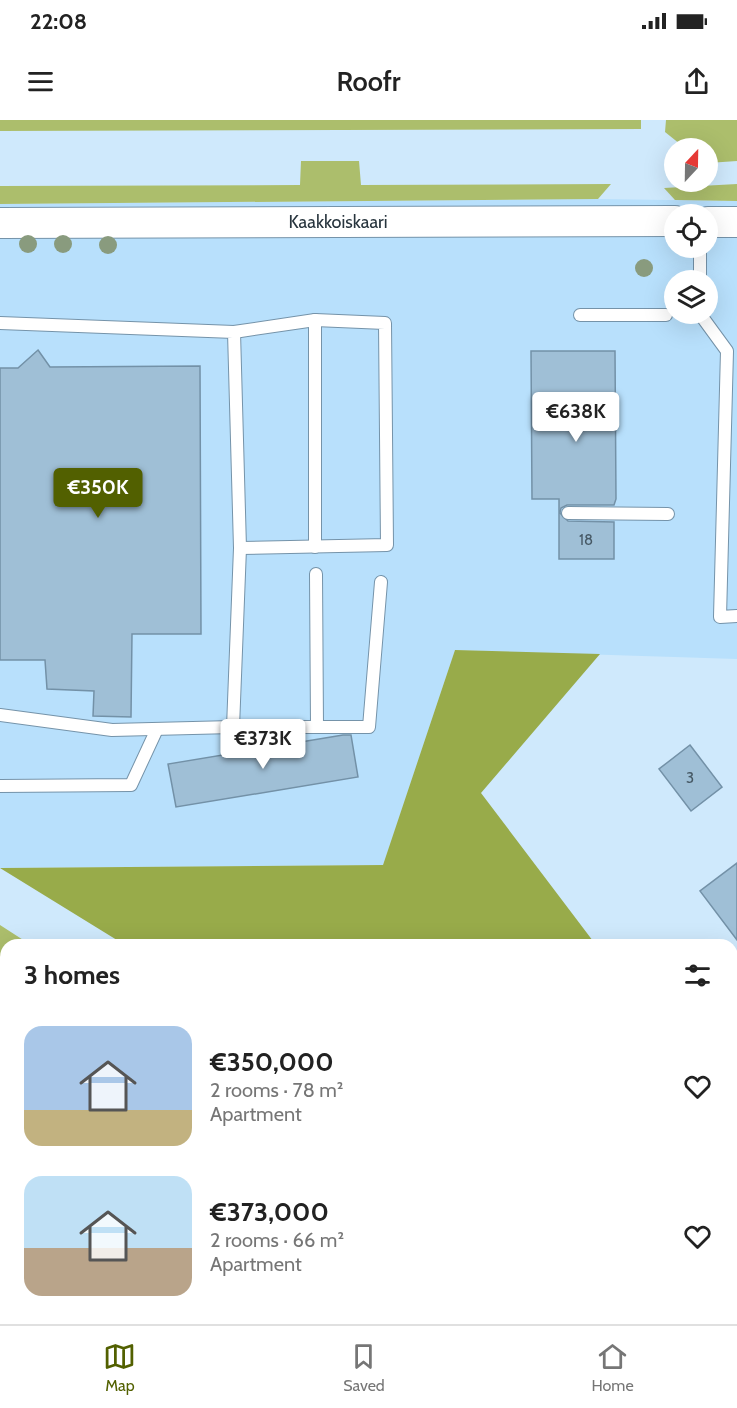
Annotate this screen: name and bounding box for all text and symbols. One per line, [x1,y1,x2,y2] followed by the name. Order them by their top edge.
[30,8,87,35] text: 22:08
[24,65,57,98] icon: menu
[336,65,401,98] text: Roofr
[680,65,713,98] icon: share
[664,138,718,192] north arrow
[664,138,718,324] map controls
[664,204,718,258] button: locate
[288,211,388,233] street label: Kaakkoiskaari
[664,270,718,324] button: layers
[534,392,618,443] pin: €638K
[546,399,606,423] text: €638K
[56,468,140,519] pin: €350K
[68,475,129,499] text: €350K
[579,531,593,549] house number: 18
[221,719,305,770] pin: €373K
[234,726,292,750] text: €373K
[686,769,694,787] house number: 3
[24,959,120,991] text: 3 homes
[681,959,714,992] icon: filters
[210,1046,334,1078] text: €350,000
[72,1050,144,1122] icon: home
[681,1070,714,1103] icon: heart
[210,1078,343,1102] text: 2 rooms · 78 m²
[210,1102,302,1126] text: Apartment
[210,1196,329,1228] text: €373,000
[72,1200,144,1272] icon: home
[681,1220,714,1253] icon: heart
[210,1228,344,1252] text: 2 rooms · 66 m²
[210,1252,302,1276] text: Apartment
[103,1340,136,1395] tab: Map
[343,1340,385,1395] tab: Saved
[592,1340,634,1395] tab: Home

